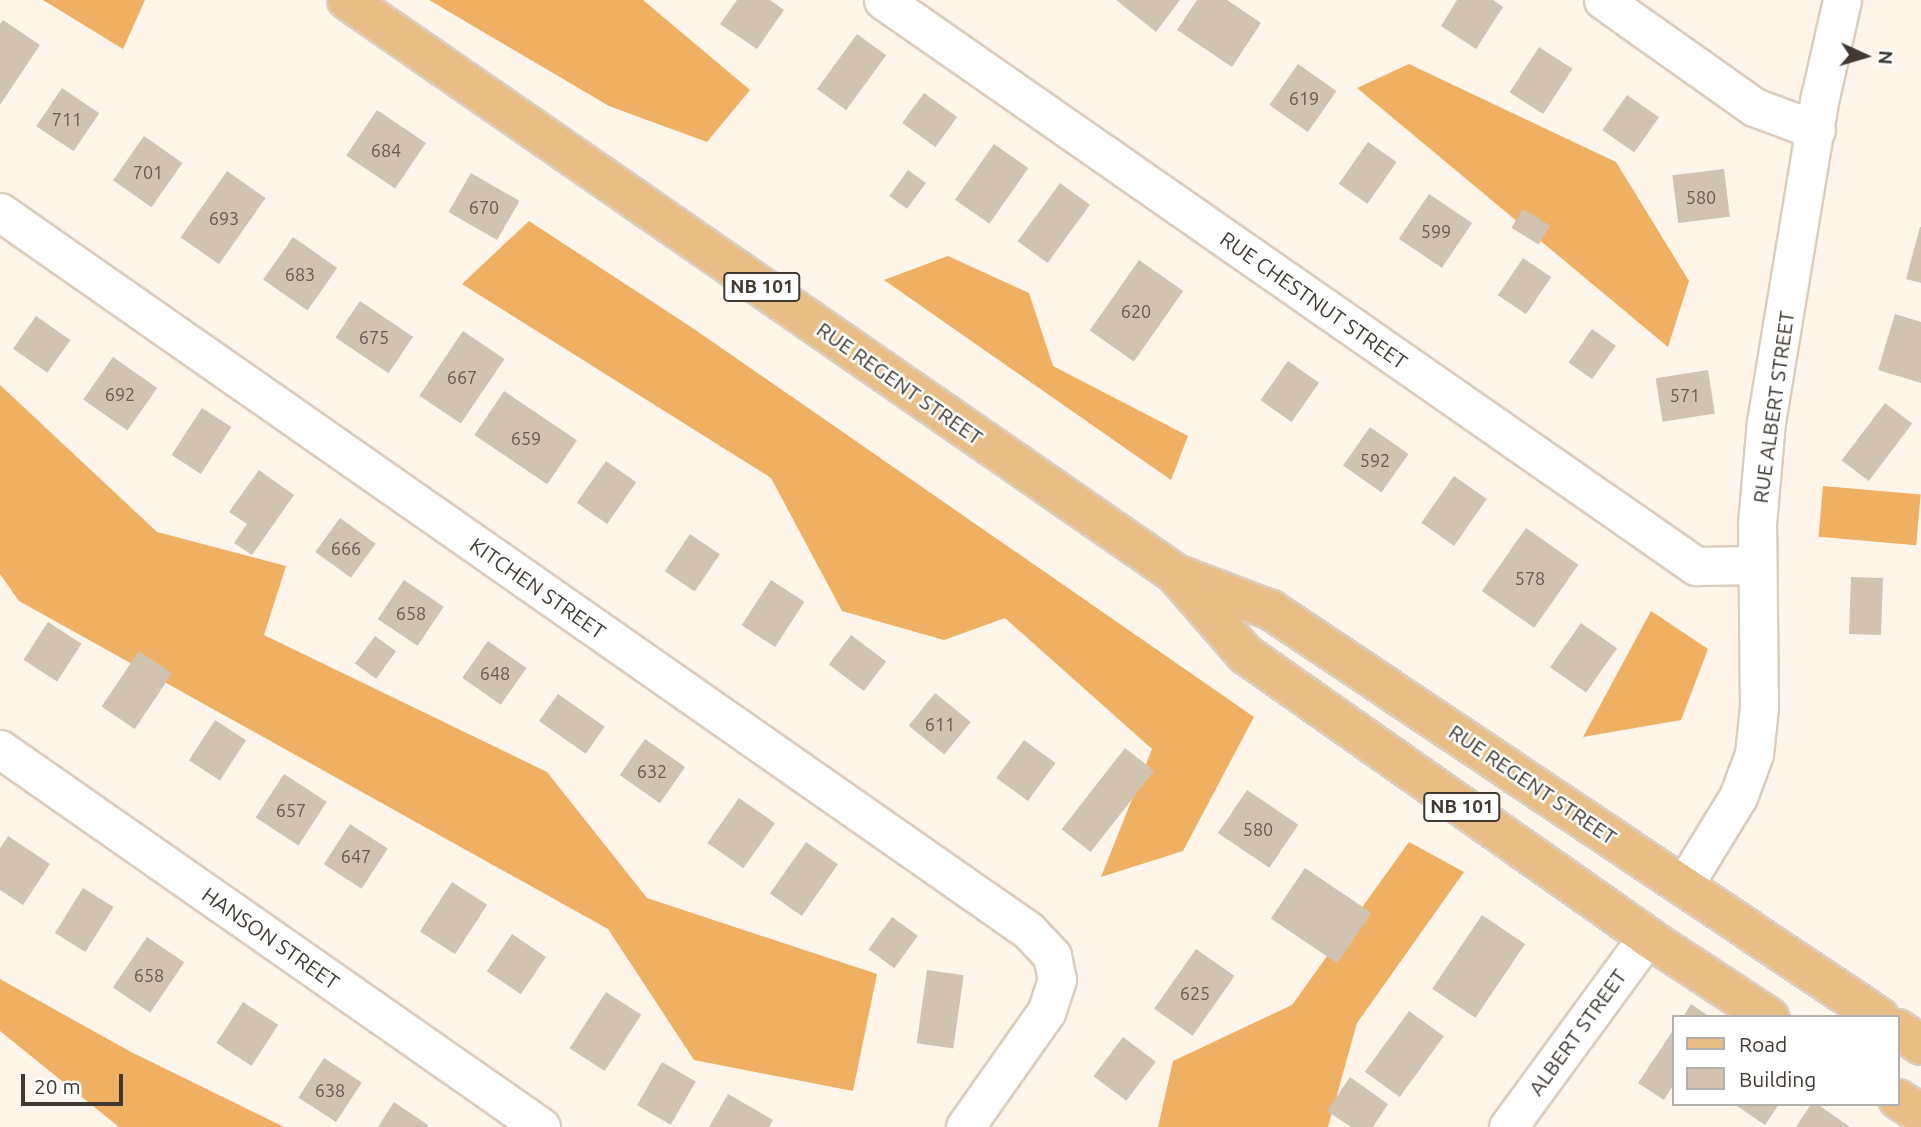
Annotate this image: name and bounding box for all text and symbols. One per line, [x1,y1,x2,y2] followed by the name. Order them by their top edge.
[1830,21,1900,91] north arrow
[1874,50,1897,65] text: N
[1289,87,1319,109] house number: 619
[52,108,82,130] house number: 711
[371,139,401,161] house number: 684
[133,161,163,183] house number: 701
[1686,186,1716,208] house number: 580
[469,196,499,218] house number: 670
[209,207,239,229] house number: 693
[1421,220,1451,242] house number: 599
[1216,226,1412,374] street label: RUE CHESTNUT STREET
[285,263,315,285] house number: 683
[722,272,802,302] road number: NB 101
[1121,300,1151,322] house number: 620
[1747,309,1799,505] street label: RUE ALBERT STREET
[812,316,988,450] street label: RUE REGENT STREET
[359,326,389,348] house number: 675
[447,366,477,388] house number: 667
[105,383,135,405] house number: 692
[1670,384,1700,406] house number: 571
[511,427,541,449] house number: 659
[1360,449,1390,471] house number: 592
[465,532,611,644] street label: KITCHEN STREET
[331,537,361,559] house number: 666
[1515,567,1545,589] house number: 578
[396,602,426,624] house number: 658
[480,662,510,684] house number: 648
[925,713,955,735] house number: 611
[1444,719,1622,849] street label: RUE REGENT STREET
[637,760,667,782] house number: 632
[1422,792,1502,822] road number: NB 101
[276,799,306,821] house number: 657
[1243,818,1273,840] house number: 580
[341,845,371,867] house number: 647
[198,881,344,995] street label: HANSON STREET
[134,964,164,986] house number: 658
[1523,964,1631,1100] street label: ALBERT STREET
[1180,982,1210,1004] house number: 625
[1672,1015,1900,1106] legend
[1739,1032,1787,1056] text: Road
[24,1060,126,1104] scale bar
[1739,1067,1816,1091] text: Building
[34,1074,81,1098] text: 20 m
[315,1079,345,1101] house number: 638

